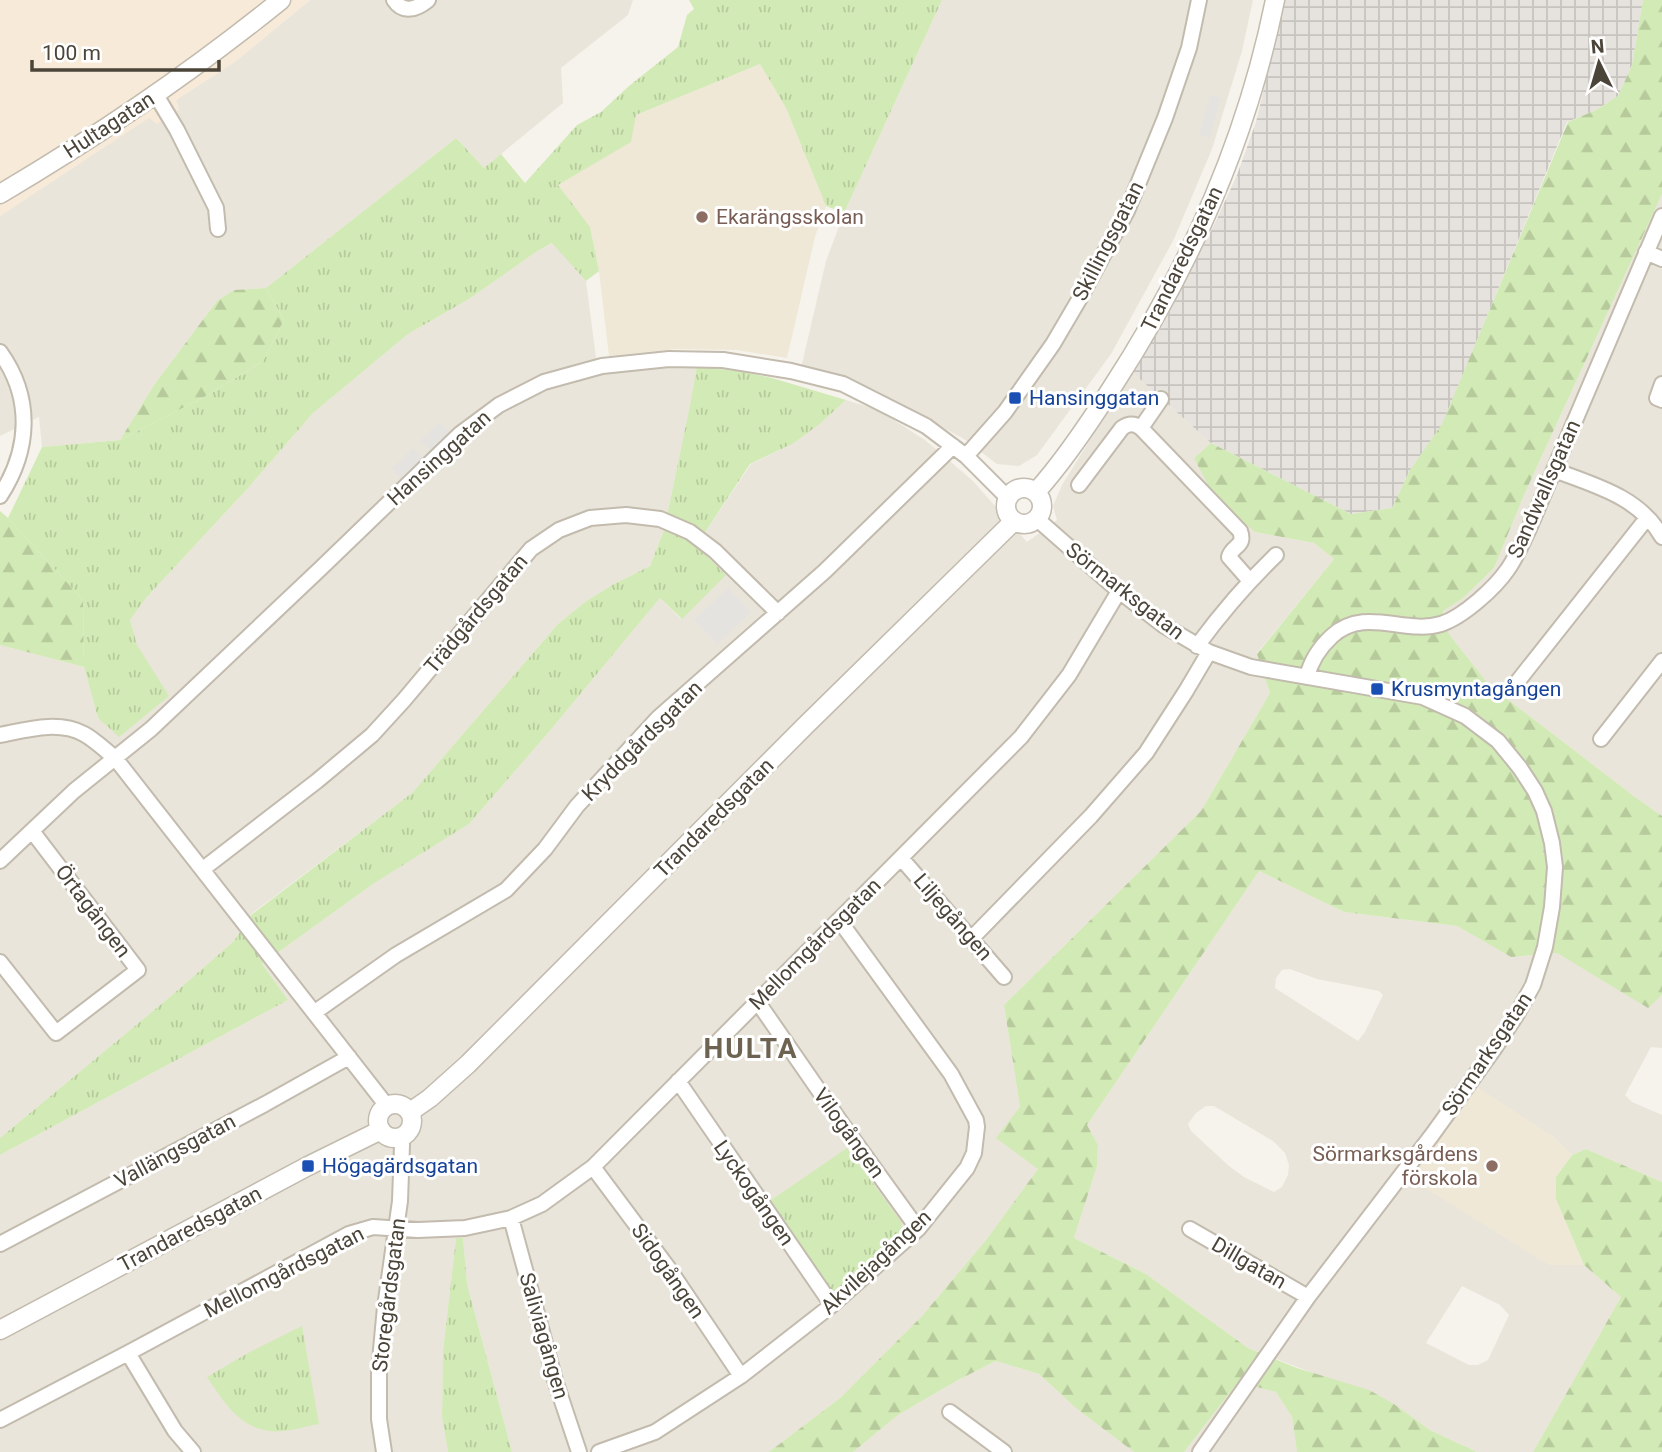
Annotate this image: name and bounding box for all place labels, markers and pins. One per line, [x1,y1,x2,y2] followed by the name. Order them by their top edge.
[716,205,864,229] place label: Ekarängsskolan
[694,209,710,225] marker: Ekarängsskolan
[1029,386,1159,410] place label: Hansinggatan
[1007,390,1023,406] marker: Hansinggatan
[1391,677,1561,701] place label: Krusmyntagången
[1369,681,1385,697] marker: Krusmyntagången
[1312,1142,1478,1190] place label: Sörmarksgårdens förskola
[322,1154,478,1178] place label: Högagärdsgatan
[300,1158,316,1174] marker: Högagärdsgatan
[1484,1158,1500,1174] marker: Sörmarksgårdens förskola

